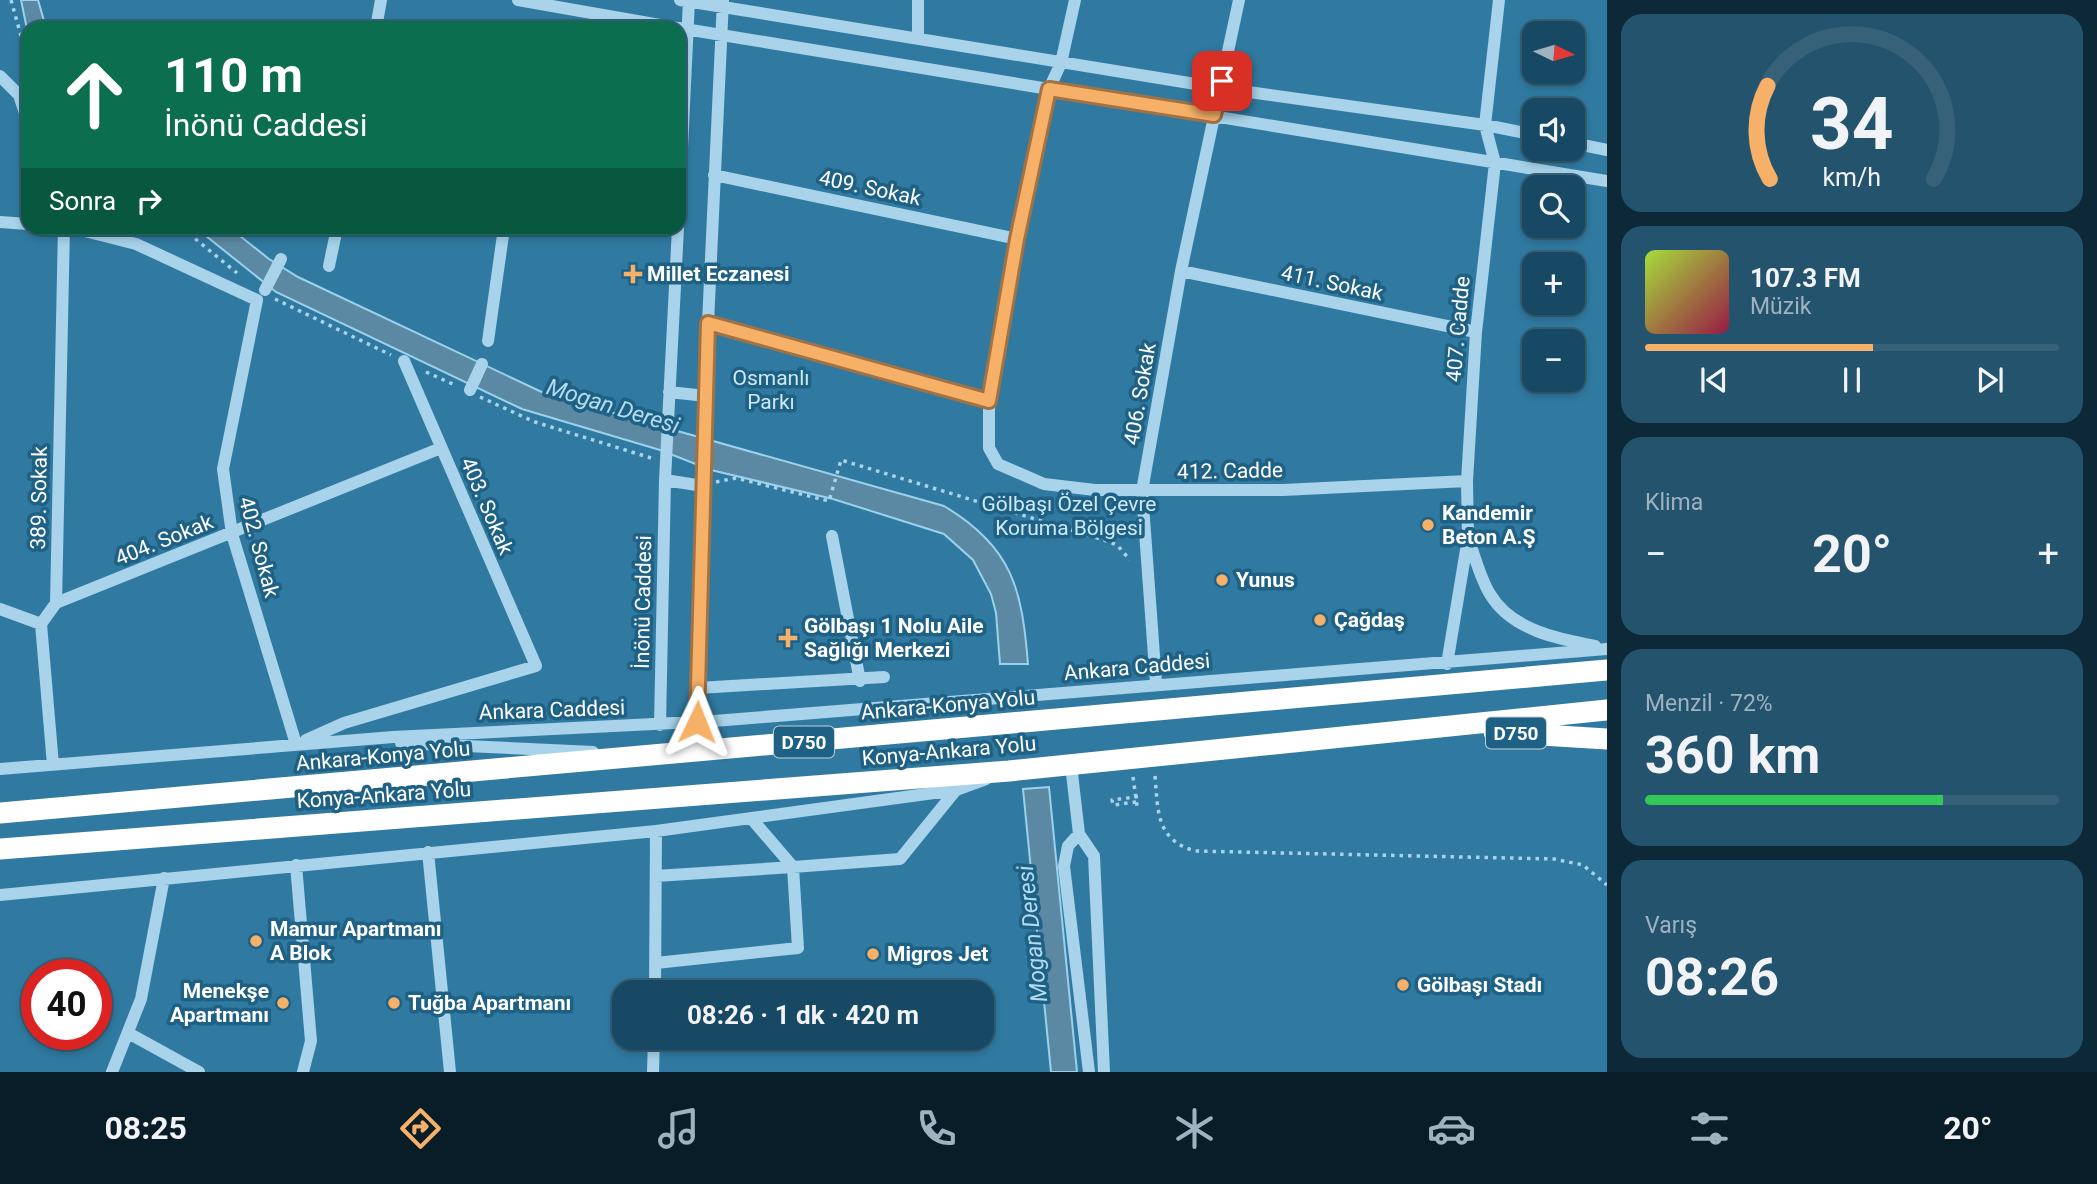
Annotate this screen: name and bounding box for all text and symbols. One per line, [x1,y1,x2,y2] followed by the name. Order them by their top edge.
[1522,21,1586,84] north arrow
[1522,21,1585,392] map controls
[164,47,303,104] text: 110 m
[49,49,140,140] icon: ahead
[1192,51,1252,111] pin
[1203,62,1241,100] icon: arrive
[1810,81,1894,167] text: 34
[1522,98,1585,161] button: sound
[164,106,367,144] text: İnönü Caddesi
[1823,163,1881,192] text: km/h
[817,166,923,211] street label: 409. Sokak
[1522,175,1585,238] button: search
[130,182,168,220] icon: right
[49,186,116,216] text: Sonra
[1522,252,1585,315] button: +
[1279,261,1385,306] street label: 411. Sokak
[647,262,790,286] place label: Millet Eczanesi
[1750,263,1861,293] text: 107.3 FM
[625,266,641,282] marker: Millet Eczanesi
[1441,275,1475,383] street label: 407. Cadde
[1750,293,1811,320] text: Müzik
[1522,329,1585,392] button: −
[1119,341,1161,447] street label: 406. Sokak
[1695,361,1733,399] icon: previous
[1833,361,1871,399] icon: pause
[1971,361,2009,399] icon: next
[732,366,810,414] park label: Osmanlı Parkı
[543,373,683,440] water label: Mogan Deresi
[26,446,52,550] street label: 389. Sokak
[456,454,518,559] street label: 403. Sokak
[1177,458,1283,484] street label: 412. Cadde
[1645,489,1703,516] text: Klima
[982,492,1156,540] park label: Gölbaşı Özel Çevre Koruma Bölgesi
[234,494,284,600] street label: 402. Sokak
[1442,501,1536,549] place label: Kandemir Beton A.Ş
[112,509,217,570] street label: 404. Sokak
[1420,517,1436,533] marker: Kandemir Beton A.Ş
[1812,524,1892,585] text: 20°
[1645,532,1667,576] text: −
[2037,532,2059,576] text: +
[630,535,656,669] street label: İnönü Caddesi
[1236,568,1295,592] place label: Yunus
[1214,572,1230,588] marker: Yunus
[1334,608,1405,632] place label: Çağdaş
[1312,612,1328,628] marker: Çağdaş
[804,614,984,662] place label: Gölbaşı 1 Nolu Aile Sağlığı Merkezi
[778,628,798,648] marker: Gölbaşı 1 Nolu Aile Sağlığı Merkezi
[1063,649,1211,685] street label: Ankara Caddesi
[660,685,734,759] position arrow
[860,685,1036,725] street label: Ankara-Konya Yolu
[1645,690,1773,717] text: Menzil · 72%
[478,695,626,725] street label: Ankara Caddesi
[1486,718,1546,748] road number: D750
[1645,725,1820,786] text: 360 km
[774,726,834,758] road number: D750
[861,731,1037,771] street label: Konya-Ankara Yolu
[295,736,471,776] street label: Ankara-Konya Yolu
[296,777,472,813] street label: Konya-Ankara Yolu
[1012,864,1053,1004] water label: Mogan Deresi
[1645,912,1697,939] text: Varış
[270,917,442,965] place label: Mamur Apartmanı A Blok
[248,933,264,949] marker: Mamur Apartmanı A Blok
[887,942,988,966] place label: Migros Jet
[865,946,881,962] marker: Migros Jet
[1645,947,1779,1008] text: 08:26
[21,959,112,1050] speed limit sign: 40
[1417,973,1542,997] place label: Gölbaşı Stadı
[1395,977,1411,993] marker: Gölbaşı Stadı
[170,979,269,1027] place label: Menekşe Apartmanı
[408,991,571,1015] place label: Tuğba Apartmanı
[275,995,291,1011] marker: Menekşe Apartmanı
[386,995,402,1011] marker: Tuğba Apartmanı
[687,1000,919,1030] text: 08:26 · 1 dk · 420 m
[396,1104,445,1153] icon: directions
[654,1104,703,1153] icon: music
[912,1104,961,1153] icon: phone
[1170,1104,1219,1153] icon: climate
[1427,1104,1476,1153] icon: car
[1685,1104,1734,1153] icon: filters
[104,1109,187,1147] text: 08:25
[1943,1109,1992,1147] text: 20°

